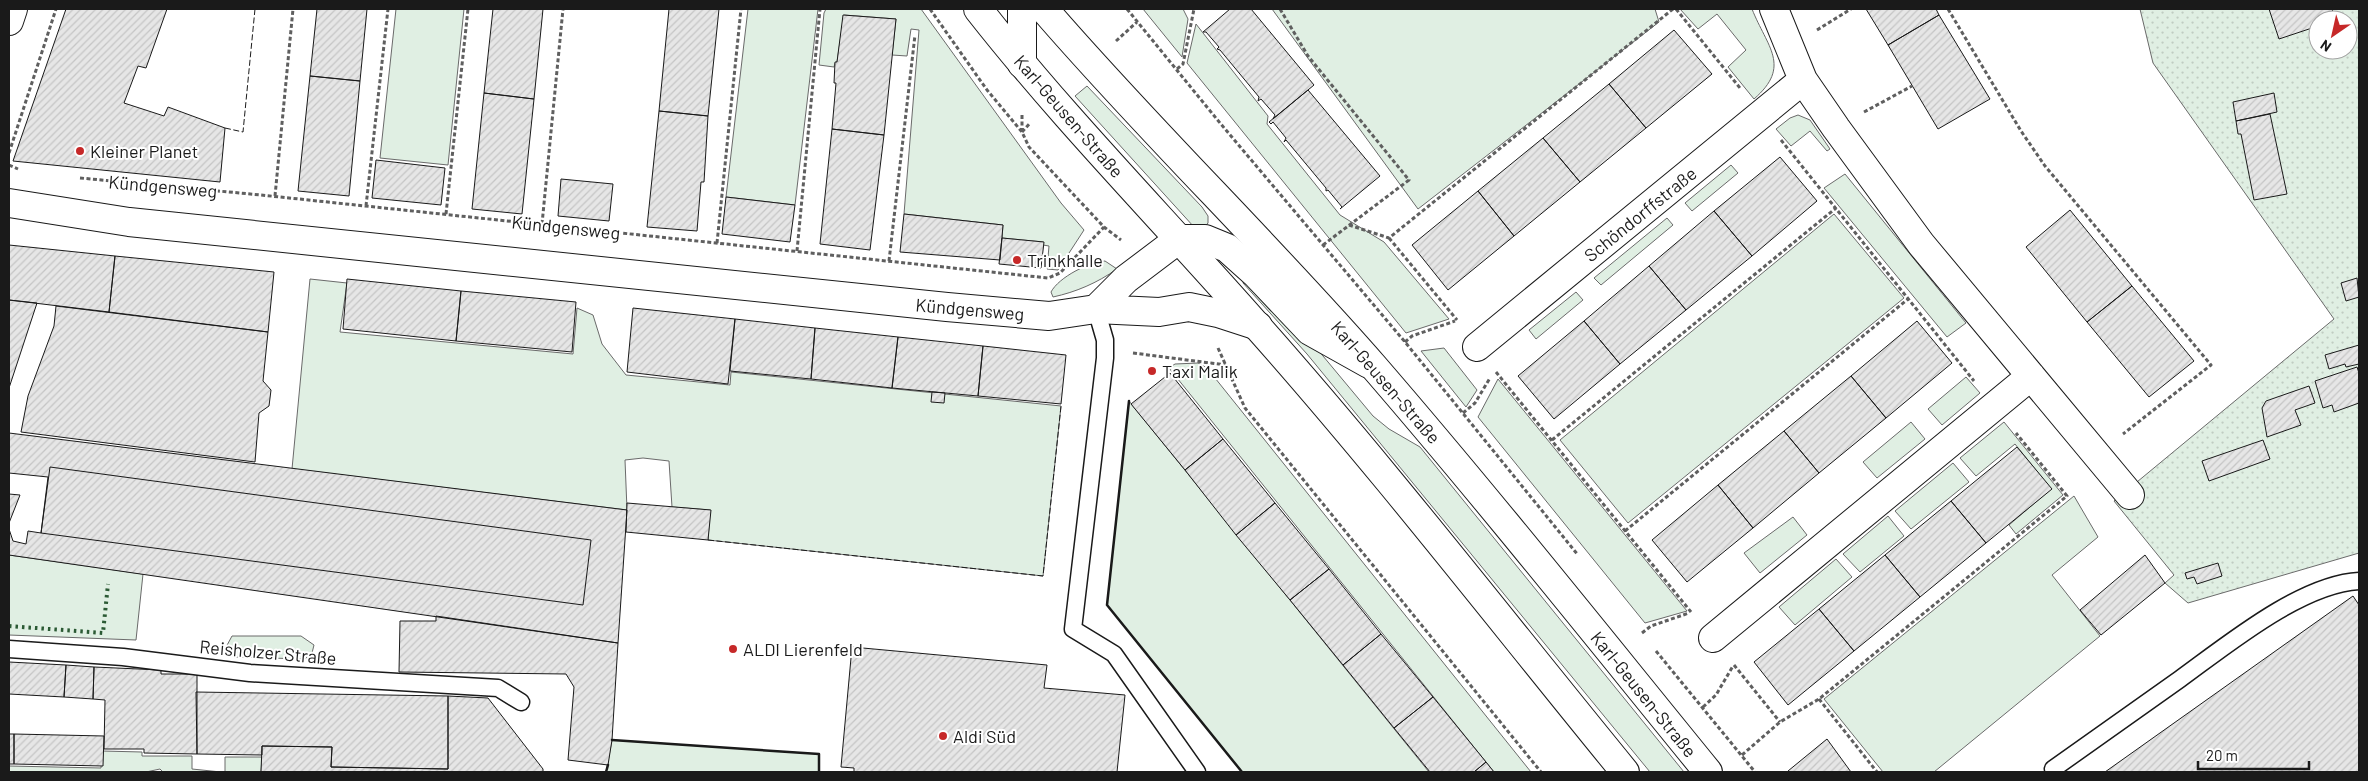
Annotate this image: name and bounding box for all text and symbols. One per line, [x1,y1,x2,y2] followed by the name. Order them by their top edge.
[2308,10,2358,60] north arrow
[2317,37,2334,56] text: N
[1010,50,1128,182] street label: Karl-Geusen-Straße
[90,140,198,162] place label: Kleiner Planet
[74,145,86,157] marker: Kleiner Planet
[1579,162,1701,266] street label: Schöndorffstraße
[108,170,218,202] street label: Kündgensweg
[511,210,621,244] street label: Kündgensweg
[1027,249,1103,271] place label: Trinkhalle
[1011,254,1023,266] marker: Trinkhalle
[915,293,1025,325] street label: Kündgensweg
[1327,316,1445,448] street label: Karl-Geusen-Straße
[1162,360,1238,382] place label: Taxi Malik
[1146,365,1158,377] marker: Taxi Malik
[1587,627,1701,761] street label: Karl-Geusen-Straße
[199,635,337,669] street label: Reisholzer Straße
[743,638,863,660] place label: ALDI Lierenfeld
[727,643,739,655] marker: ALDI Lierenfeld
[953,725,1016,747] place label: Aldi Süd
[937,730,949,742] marker: Aldi Süd
[2198,738,2309,770] scale bar
[2206,746,2238,764] text: 20 m

